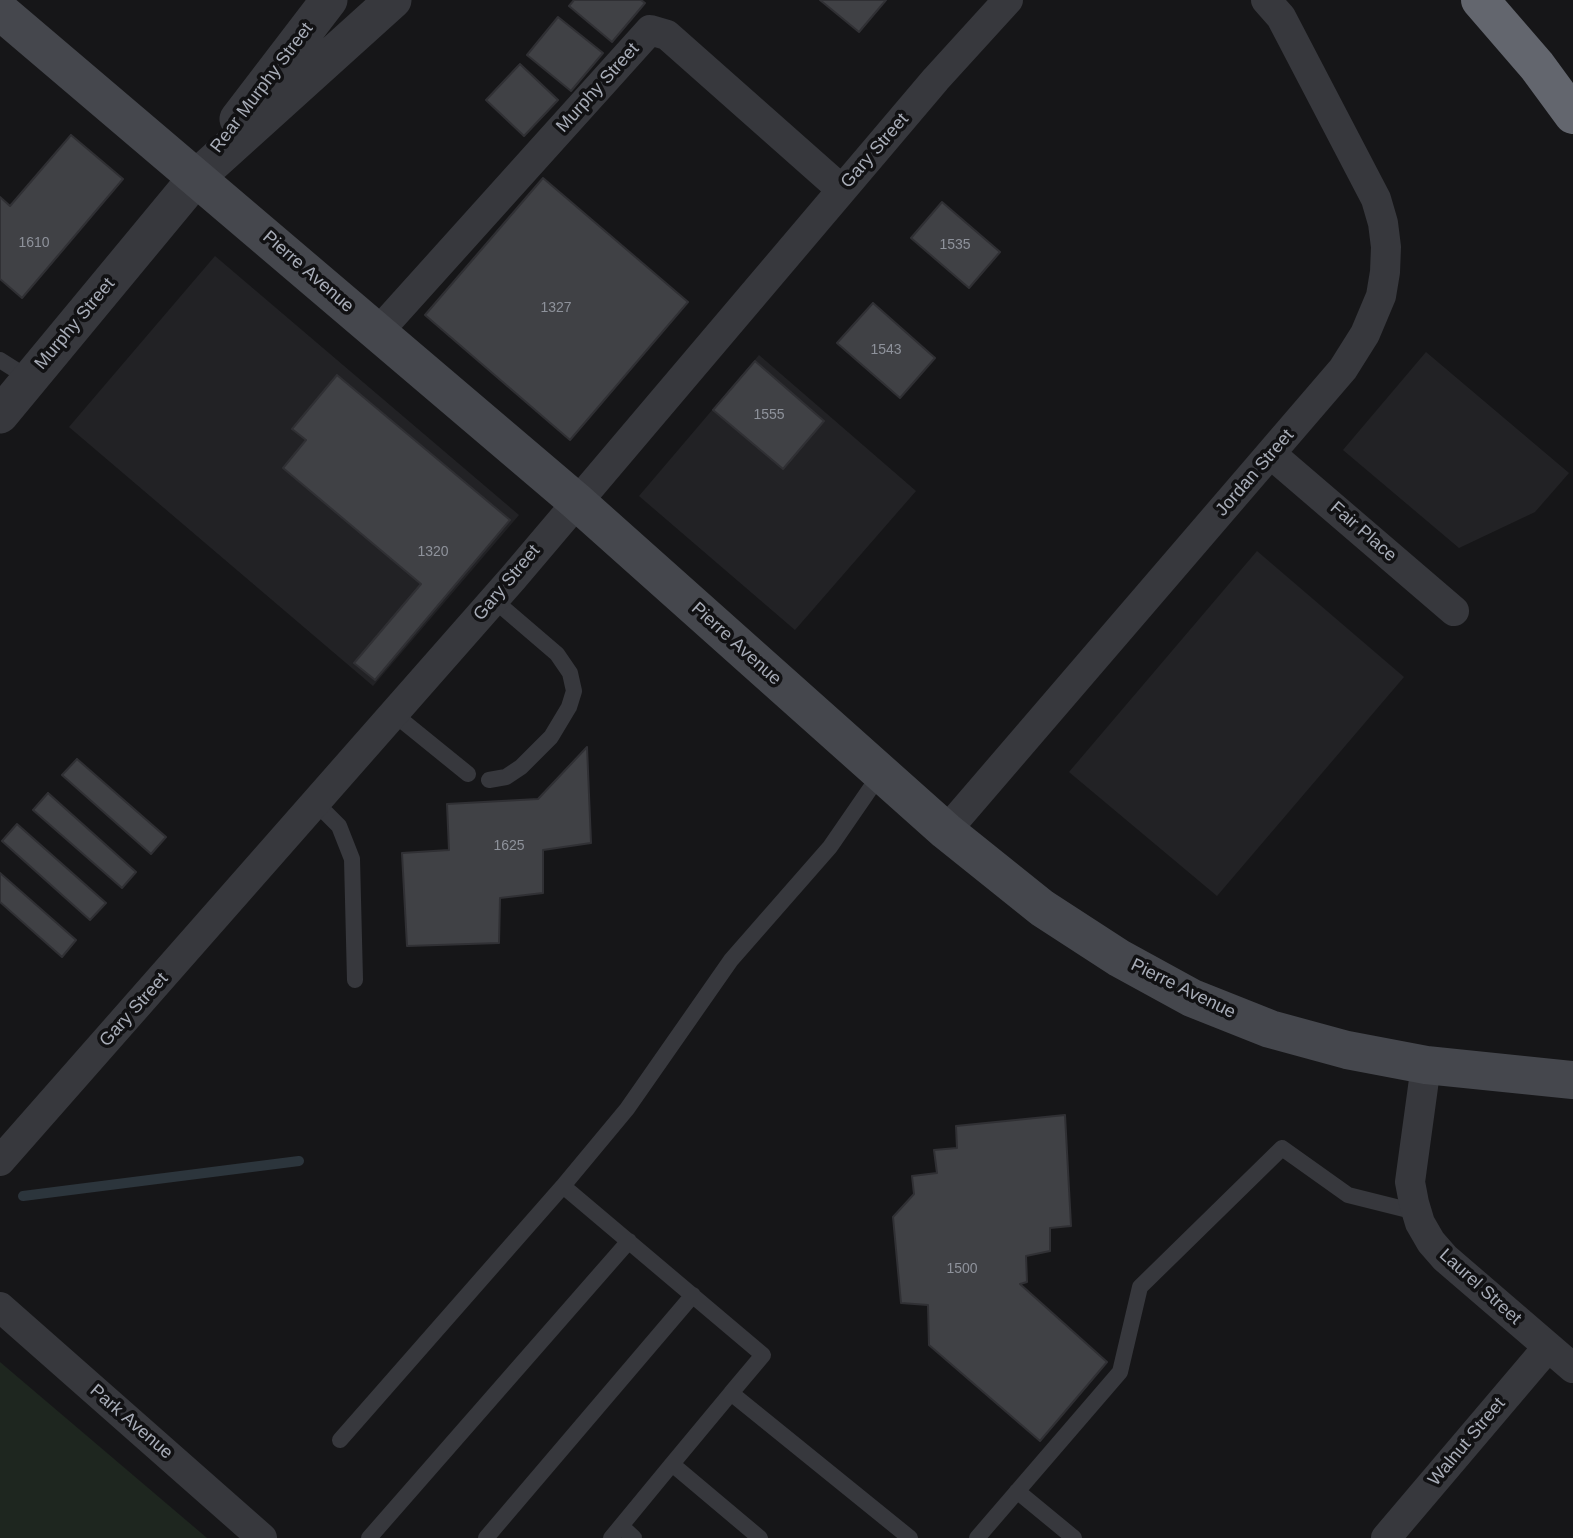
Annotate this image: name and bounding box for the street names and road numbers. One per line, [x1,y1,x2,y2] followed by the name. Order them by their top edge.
[206,19,318,157] street label: Rear Murphy Street
[552,39,644,137] street label: Murphy Street
[837,109,913,193] street label: Gary Street
[258,227,358,317] street label: Pierre Avenue
[30,274,120,374] street label: Murphy Street
[1211,425,1299,521] street label: Jordan Street
[1325,497,1401,567] street label: Fair Place
[469,541,545,625] street label: Gary Street
[687,598,785,690] street label: Pierre Avenue
[1127,954,1239,1024] street label: Pierre Avenue
[95,969,173,1051] street label: Gary Street
[1434,1244,1526,1330] street label: Laurel Street
[85,1380,177,1464] street label: Park Avenue
[1424,1394,1510,1490] street label: Walnut Street

